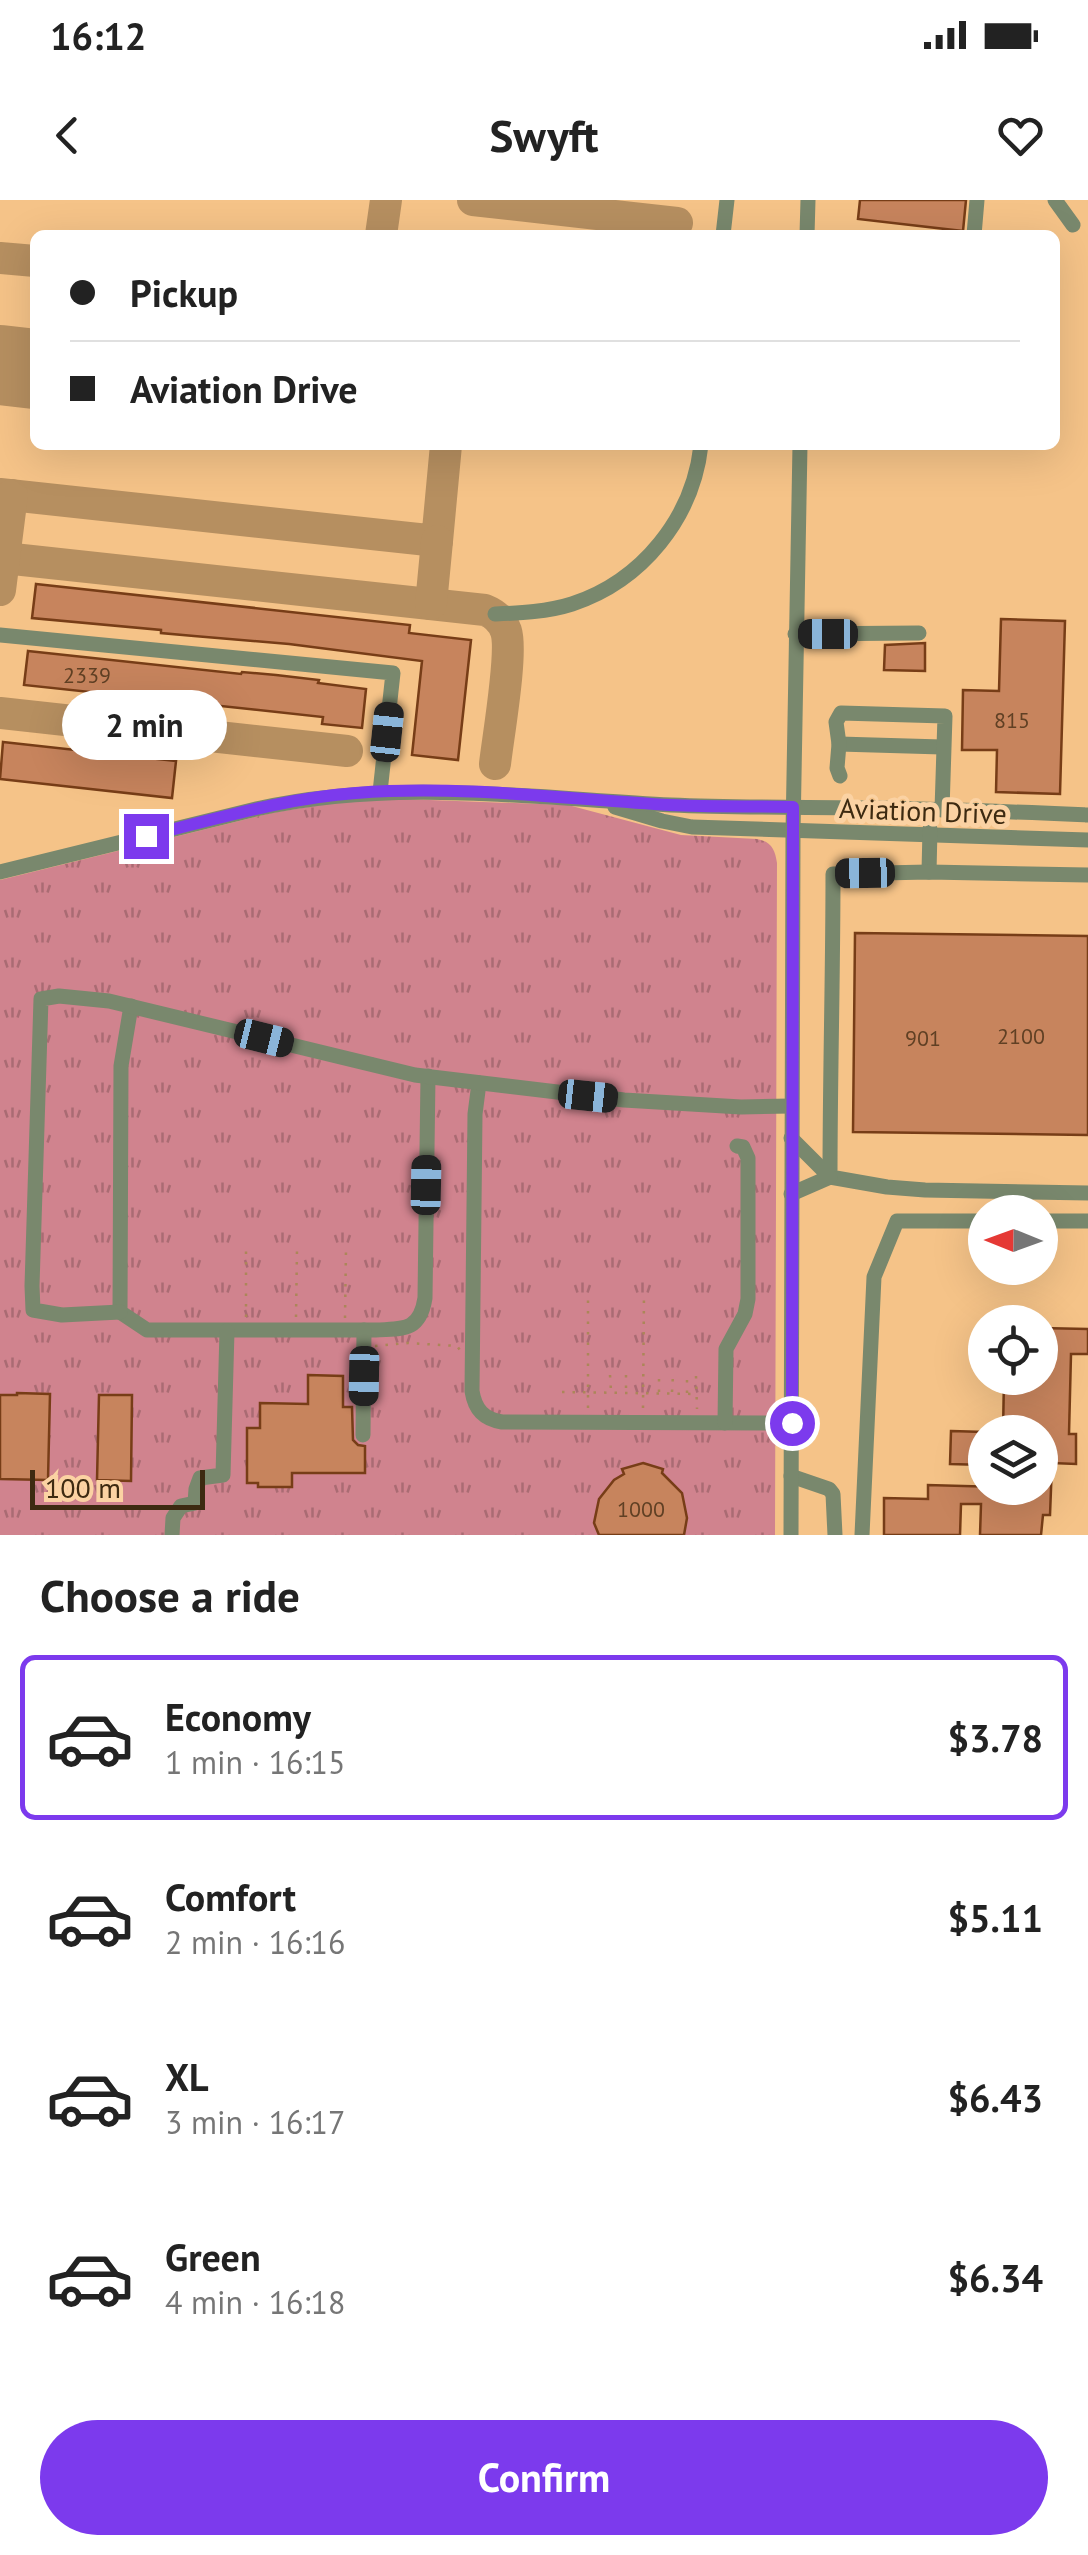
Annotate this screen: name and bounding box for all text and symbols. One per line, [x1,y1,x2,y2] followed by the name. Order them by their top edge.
[50,11,146,60] text: 16:12
[489,106,599,164] text: Swyft
[40,108,95,163] icon: back
[993,108,1048,163] icon: heart
[130,268,238,317] text: Pickup
[130,364,358,413] text: Aviation Drive
[798,619,858,649] car
[63,661,111,689] house number: 2339
[64,691,228,761] callout: 2 min
[369,701,405,763] car
[105,704,184,746] text: 2 min
[994,706,1030,734] house number: 815
[839,789,1008,832] street label: Aviation Drive
[124,814,169,859] route end
[835,857,895,889] car
[231,1016,297,1060] car
[997,1022,1045,1050] house number: 2100
[905,1024,941,1052] house number: 901
[557,1078,619,1114] car
[410,1155,442,1215] car
[968,1195,1058,1285] north arrow
[968,1195,1058,1505] map controls
[968,1305,1058,1395] button: locate
[348,1346,380,1406] car
[770,1401,815,1446] route start
[968,1415,1058,1505] button: layers
[30,1465,205,1510] scale bar
[45,1469,121,1506] text: 100 m
[617,1495,665,1523] house number: 1000
[40,1566,300,1624] text: Choose a ride
[165,1692,311,1741] text: Economy
[45,1693,135,1783] icon: car
[947,1713,1043,1762] text: $3.78
[165,1741,345,1783] text: 1 min · 16:15
[165,1872,296,1921] text: Comfort
[45,1873,135,1963] icon: car
[947,1893,1043,1942] text: $5.11
[165,1921,345,1963] text: 2 min · 16:16
[165,2052,209,2101] text: XL
[45,2053,135,2143] icon: car
[947,2073,1043,2122] text: $6.43
[165,2101,345,2143] text: 3 min · 16:17
[165,2232,261,2281] text: Green
[45,2233,135,2323] icon: car
[947,2253,1043,2302] text: $6.34
[165,2281,345,2323] text: 4 min · 16:18
[40,2420,1048,2535] button: Confirm

